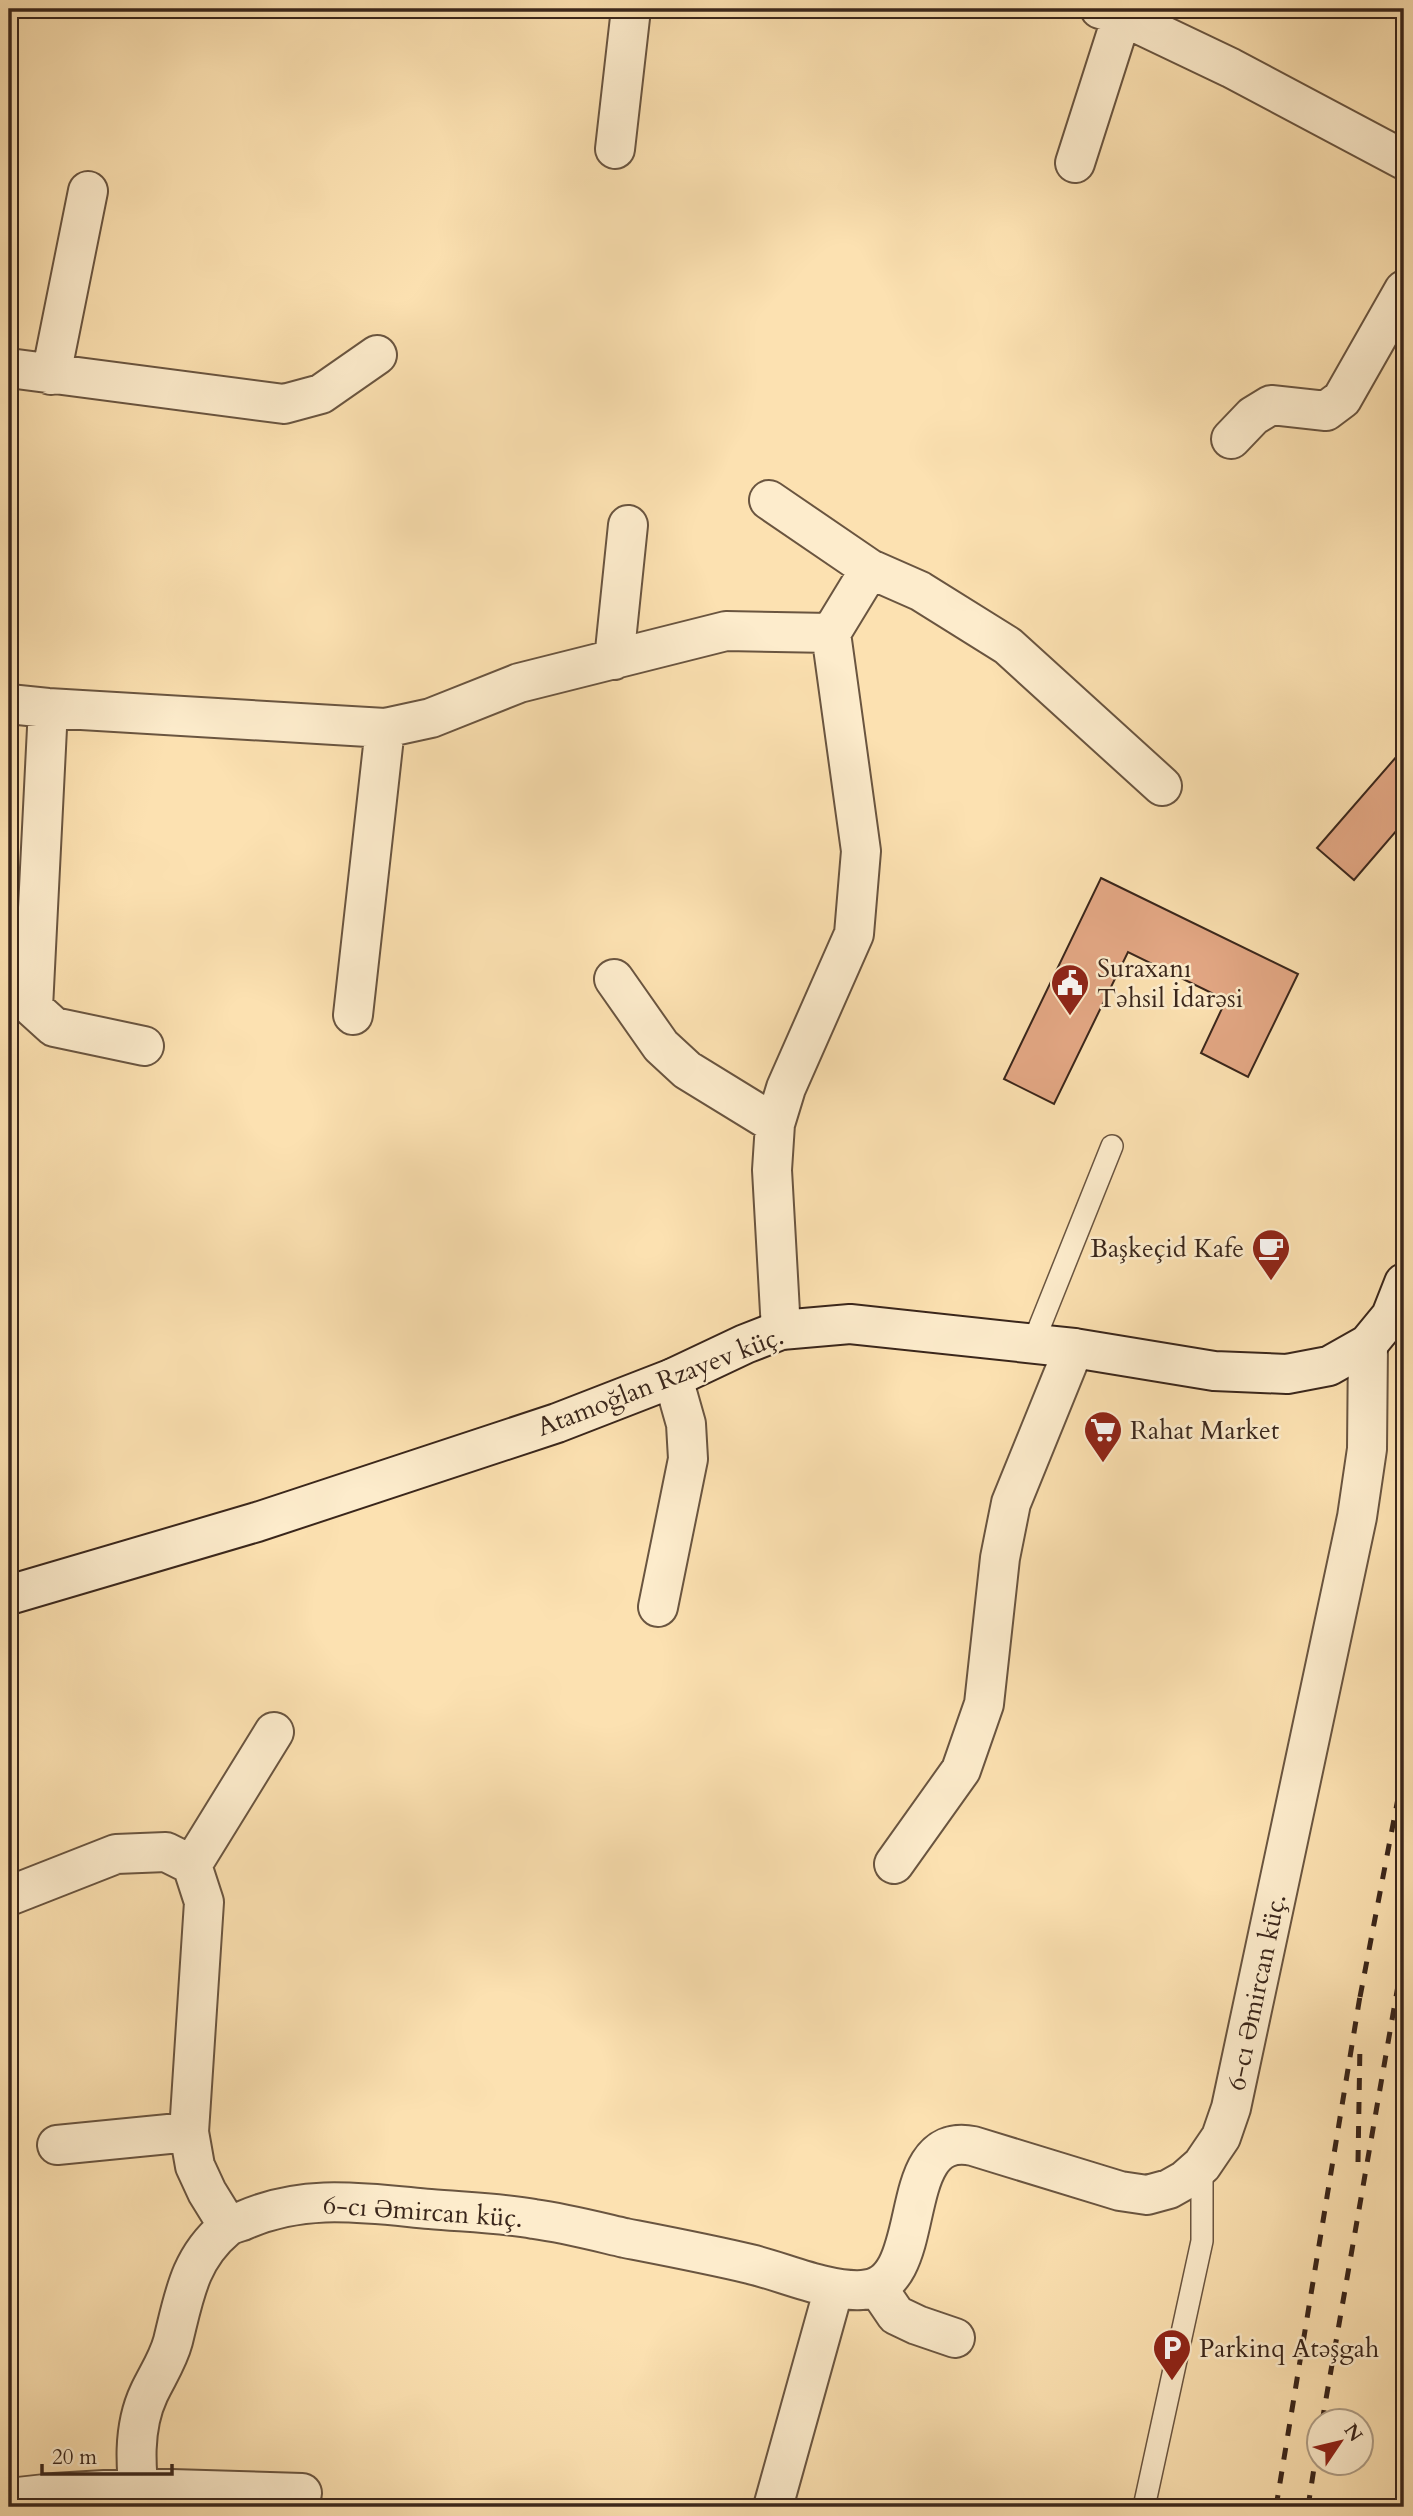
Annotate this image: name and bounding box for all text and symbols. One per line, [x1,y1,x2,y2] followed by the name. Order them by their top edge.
[1097,951,1243,1016] place label: Suraxanı Təhsil İdarəsi
[1049,962,1091,1017] public building icon: Suraxanı Təhsil İdarəsi
[1250,1227,1292,1282] cafe icon: Başkeçid Kafe
[1090,1231,1244,1266] place label: Başkeçid Kafe
[532,1318,788,1445] street label: Atamoğlan Rzayev küç.
[1082,1409,1124,1464] supermarket icon: Rahat Market
[1130,1413,1279,1448] place label: Rahat Market
[1219,1891,1294,2094] street label: 6-cı Əmircan küç.
[322,2187,524,2236] street label: 6-cı Əmircan küç.
[1151,2327,1193,2382] parking icon: Parkinq Atəşgah
[1199,2331,1379,2366] place label: Parkinq Atəşgah
[1304,2408,1374,2478] north arrow
[1338,2419,1369,2447] text: N
[42,2432,172,2476] scale bar
[52,2443,97,2472] text: 20 m

